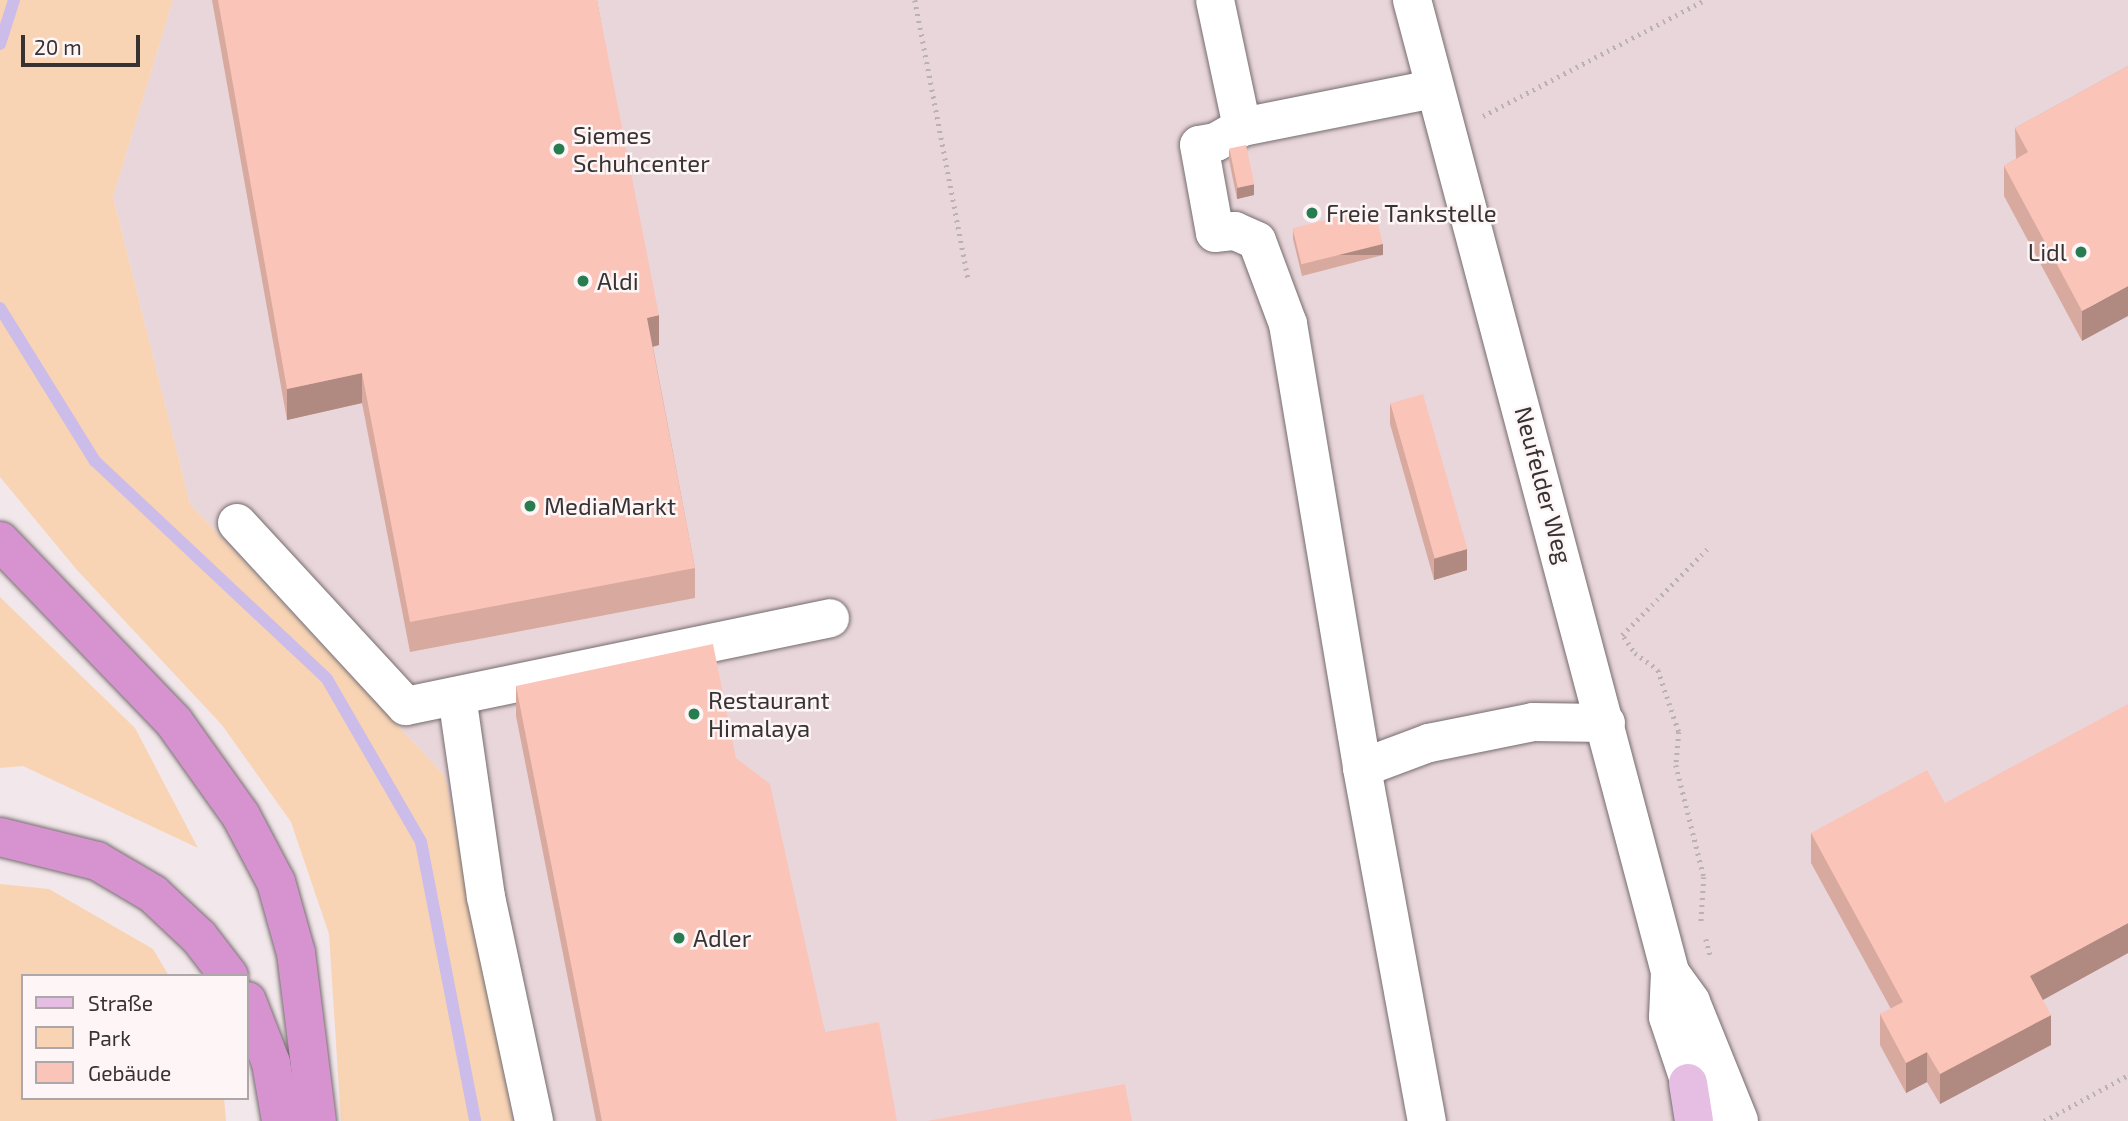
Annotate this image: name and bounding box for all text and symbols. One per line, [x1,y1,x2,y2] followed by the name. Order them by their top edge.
[24,21,144,65] scale bar
[34,34,82,59] text: 20 m
[573,121,710,177] place label: Siemes Schuhcenter
[551,141,567,157] marker: Siemes Schuhcenter
[1326,199,1497,227] place label: Freie Tankstelle
[1304,205,1320,221] marker: Freie Tankstelle
[2028,238,2067,266] place label: Lidl
[2073,244,2089,260] marker: Lidl
[597,267,639,295] place label: Aldi
[575,273,591,289] marker: Aldi
[1509,403,1579,567] street label: Neufelder Weg
[544,492,676,520] place label: MediaMarkt
[522,498,538,514] marker: MediaMarkt
[708,686,830,742] place label: Restaurant Himalaya
[686,706,702,722] marker: Restaurant Himalaya
[693,924,751,952] place label: Adler
[671,930,687,946] marker: Adler
[21,974,248,1100] legend
[88,990,153,1015] text: Straße
[88,1025,131,1050] text: Park
[88,1060,171,1085] text: Gebäude

